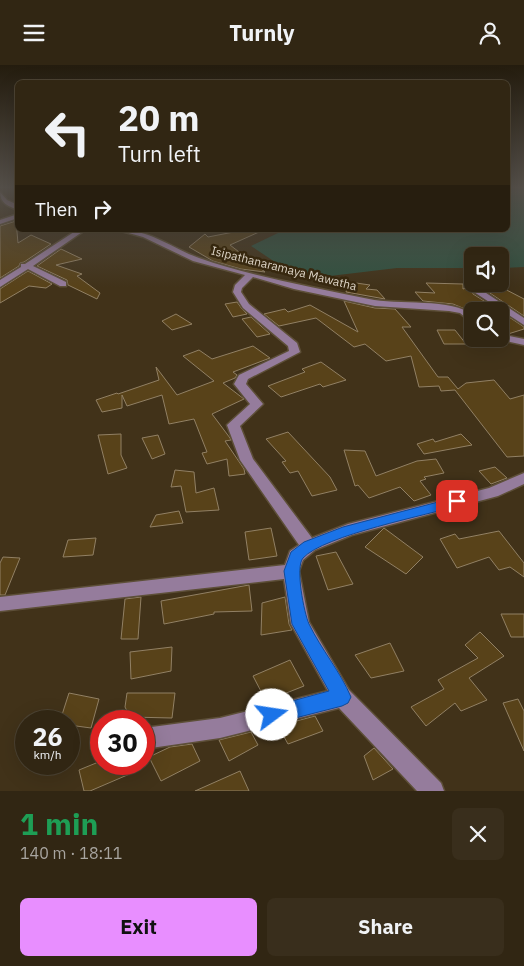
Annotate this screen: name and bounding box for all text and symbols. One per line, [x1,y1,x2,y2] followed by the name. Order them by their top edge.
[229,18,295,47] text: Turnly
[20,19,48,47] icon: menu
[476,19,504,47] icon: person
[118,95,200,141] text: 20 m
[35,100,100,165] icon: left
[118,139,201,168] text: Turn left
[88,195,116,223] icon: right
[35,197,78,221] text: Then
[210,243,359,293] street label: Isipathanaramaya Mawatha
[464,247,509,347] map controls
[464,247,509,292] button: sound
[464,302,509,347] button: search
[436,480,478,522] pin
[443,487,471,515] icon: arrive
[245,688,297,740] position arrow
[90,710,155,775] speed limit sign: 30
[32,720,63,753] text: 26
[33,747,62,762] text: km/h
[20,804,98,843] text: 1 min
[452,808,504,860] button: close
[20,843,122,863] text: 140 m · 18:11
[20,898,257,956] button: Exit
[267,898,504,956] button: Share

